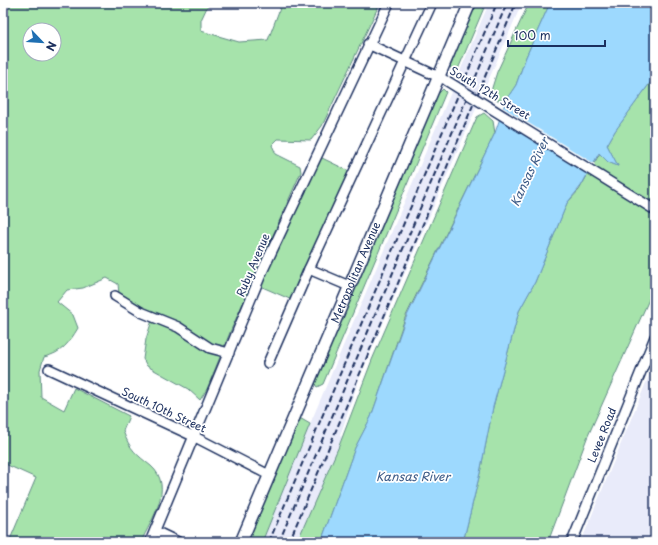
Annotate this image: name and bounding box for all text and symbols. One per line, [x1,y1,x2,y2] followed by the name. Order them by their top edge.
[22,22,62,62] north arrow
[508,22,605,48] scale bar
[514,26,551,44] text: 100 m
[42,39,61,54] text: N
[447,62,534,123] street label: South 12th Street
[505,133,554,209] water label: Kansas River
[326,219,384,325] street label: Metropolitan Avenue
[231,230,274,299] street label: Ruby Avenue
[119,383,210,437] street label: South 10th Street
[583,405,620,465] street label: Levee Road
[376,467,451,485] water label: Kansas River

